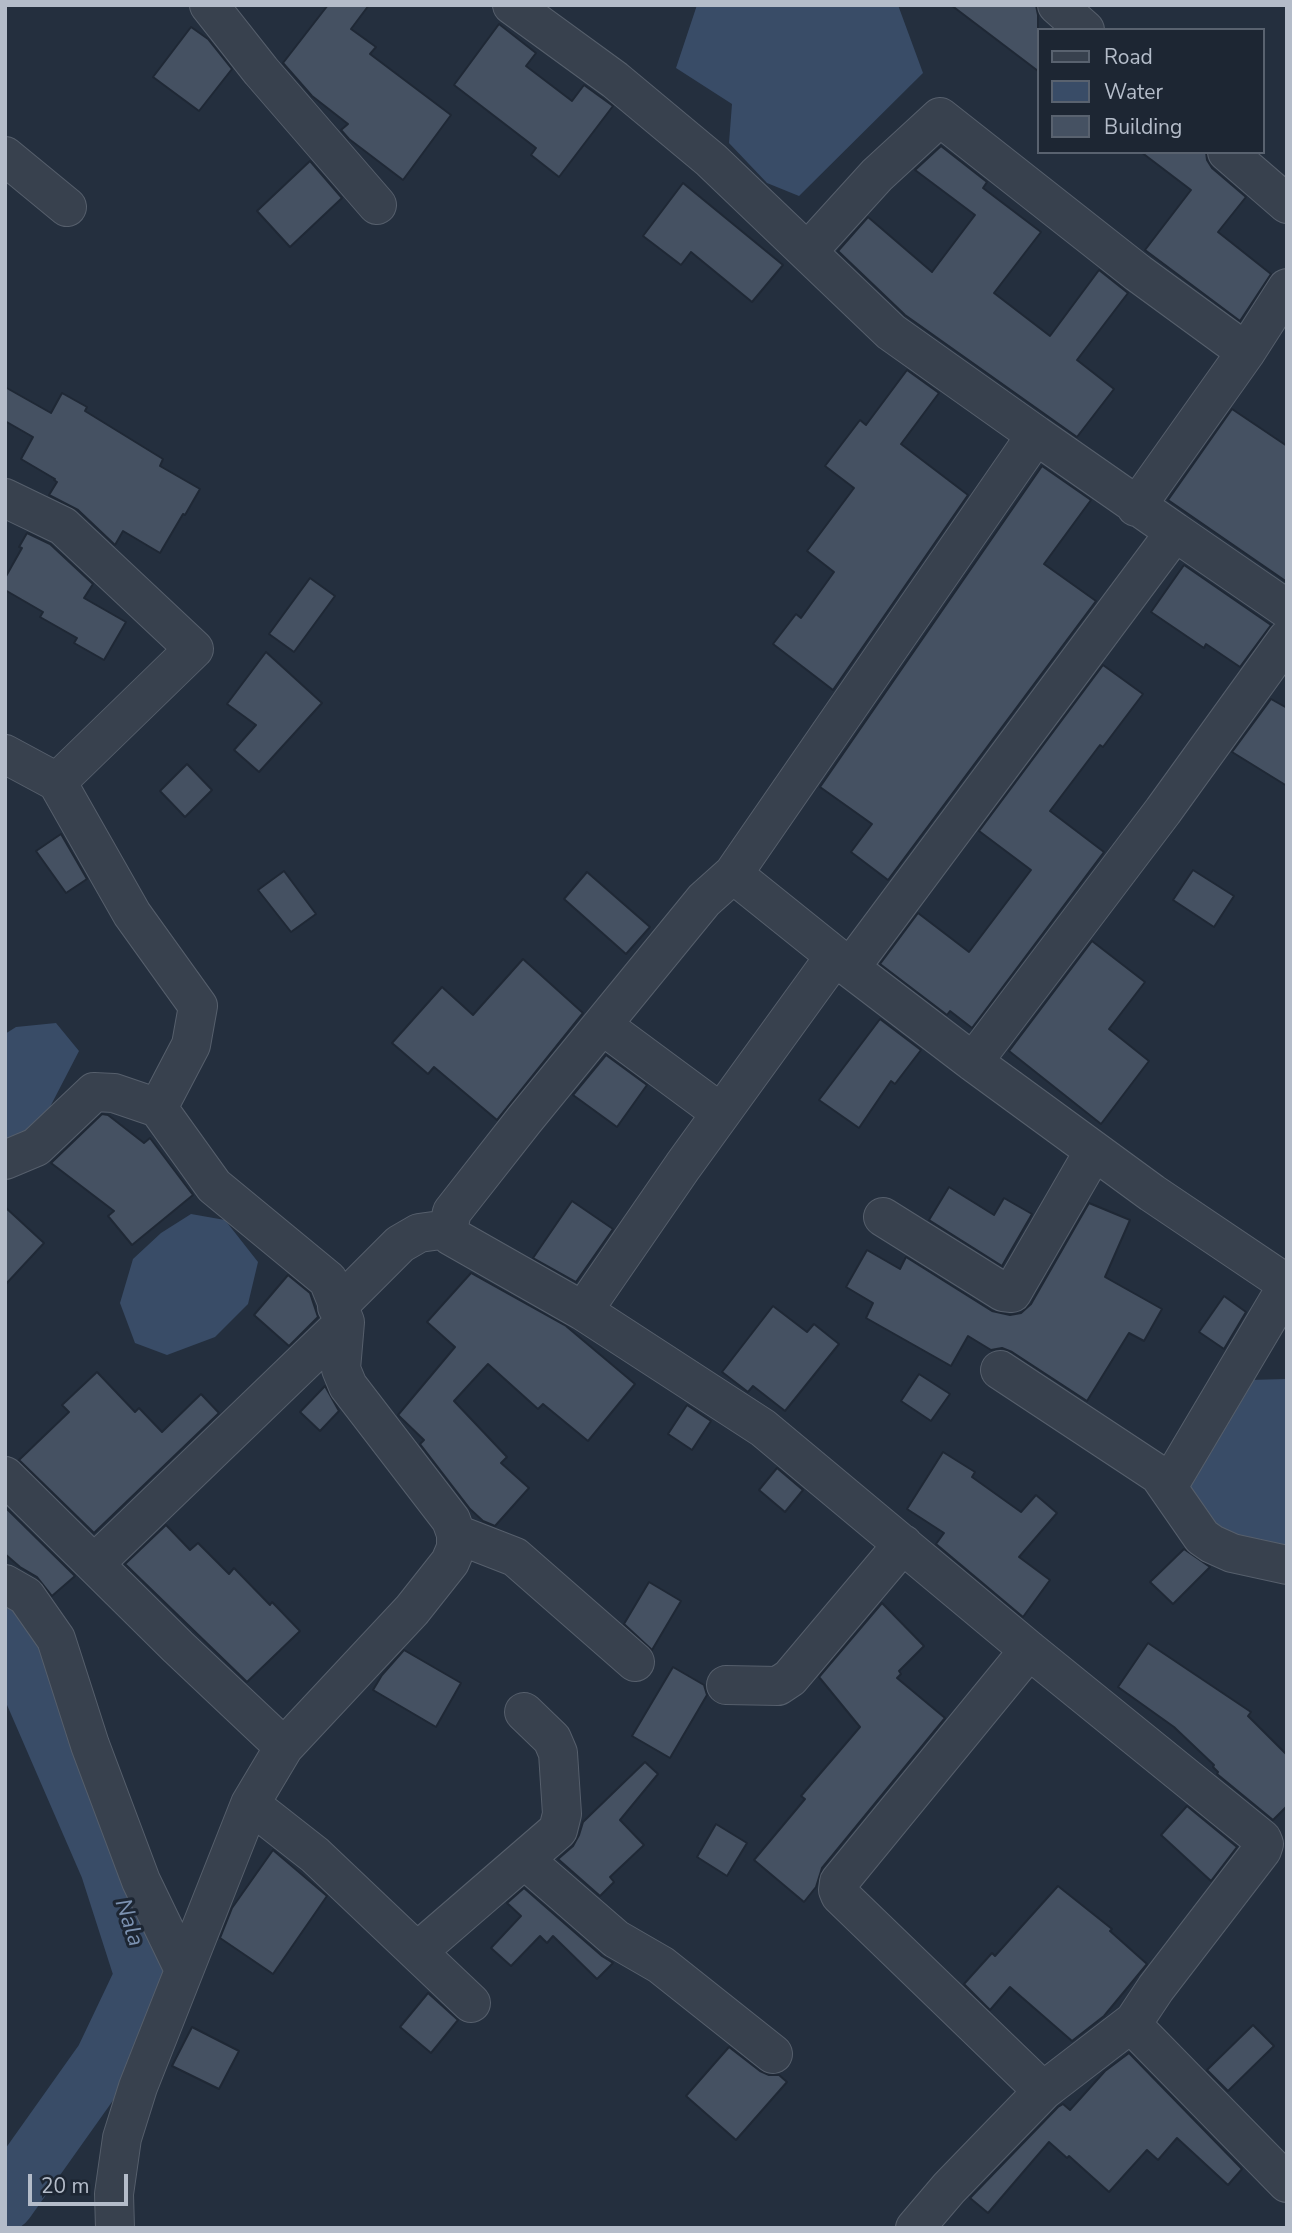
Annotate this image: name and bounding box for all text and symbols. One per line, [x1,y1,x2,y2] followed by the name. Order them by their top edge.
[1036,28,1264,154] legend
[1104,43,1153,71] text: Road
[1104,78,1163,106] text: Water
[1104,113,1182,141] text: Building
[107,1896,149,1950] water label: Nala
[32,2160,131,2204] scale bar
[41,2172,90,2200] text: 20 m

